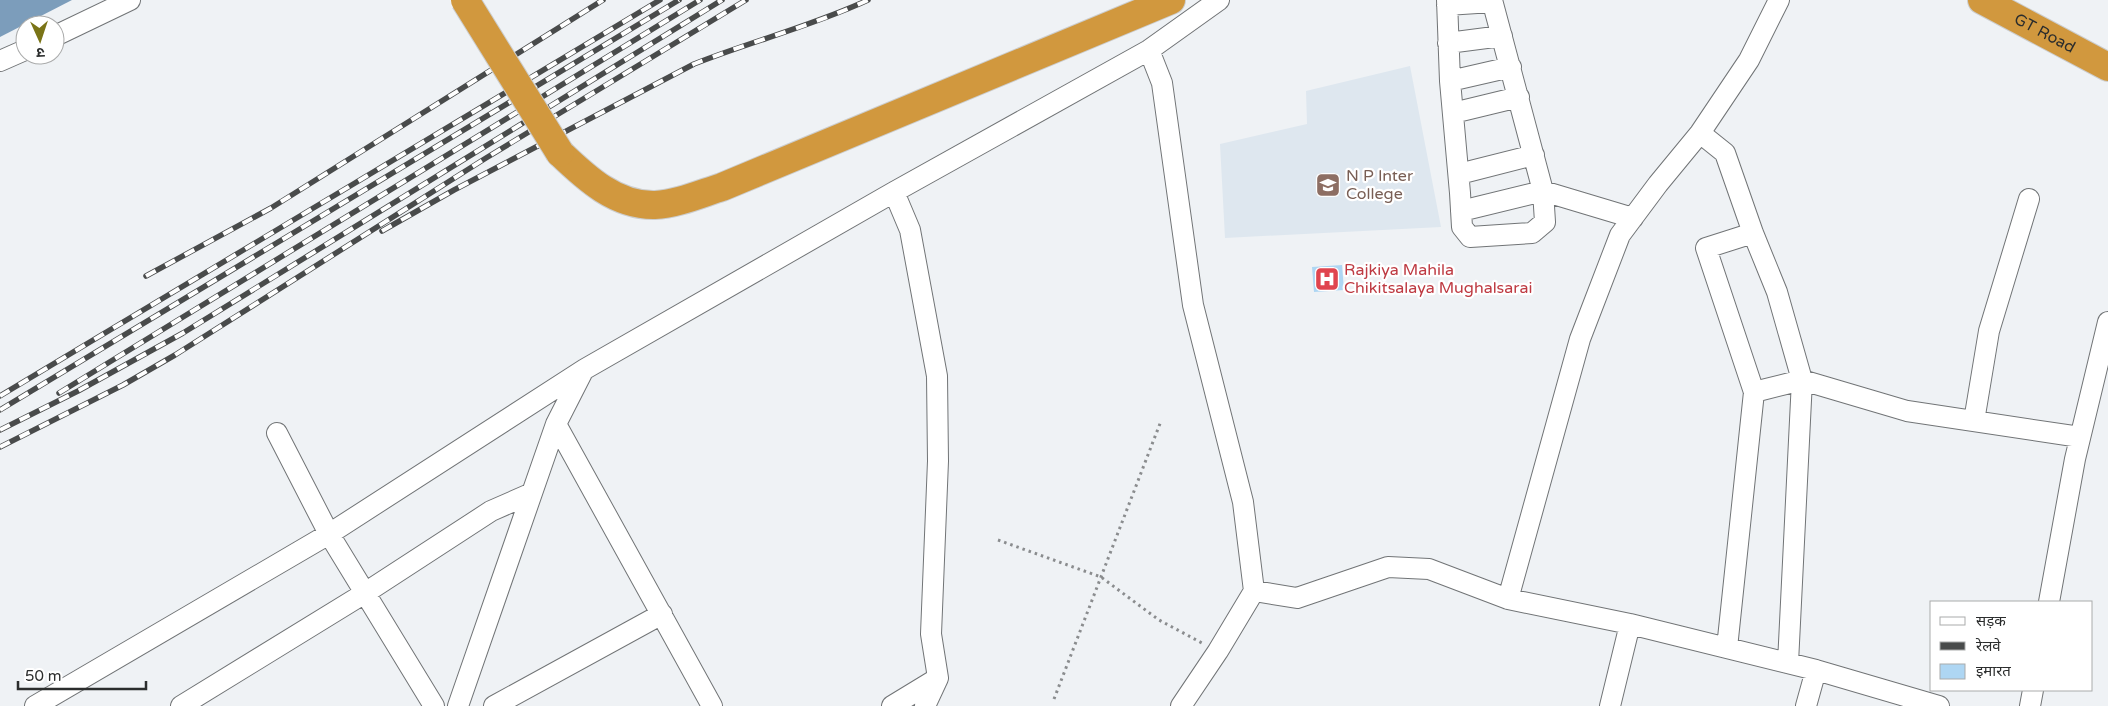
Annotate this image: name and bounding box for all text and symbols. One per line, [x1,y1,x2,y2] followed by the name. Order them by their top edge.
[2011,9,2079,58] street label: GT Road
[15,15,65,65] north arrow
[35,44,45,61] text: उ
[1346,166,1414,204] place label: N P Inter College
[1315,172,1341,198] school or university icon: N P Inter College
[1344,260,1532,298] place label: Rajkiya Mahila Chikitsalaya Mughalsarai
[1314,266,1340,292] hospital icon: Rajkiya Mahila Chikitsalaya Mughalsarai
[1930,601,2093,691] legend
[1976,612,2006,630] text: सड़क
[1975,637,2001,655] text: रेलवे
[18,658,145,690] scale bar
[1976,662,2011,680] text: इमारत
[25,667,62,685] text: 50 m

